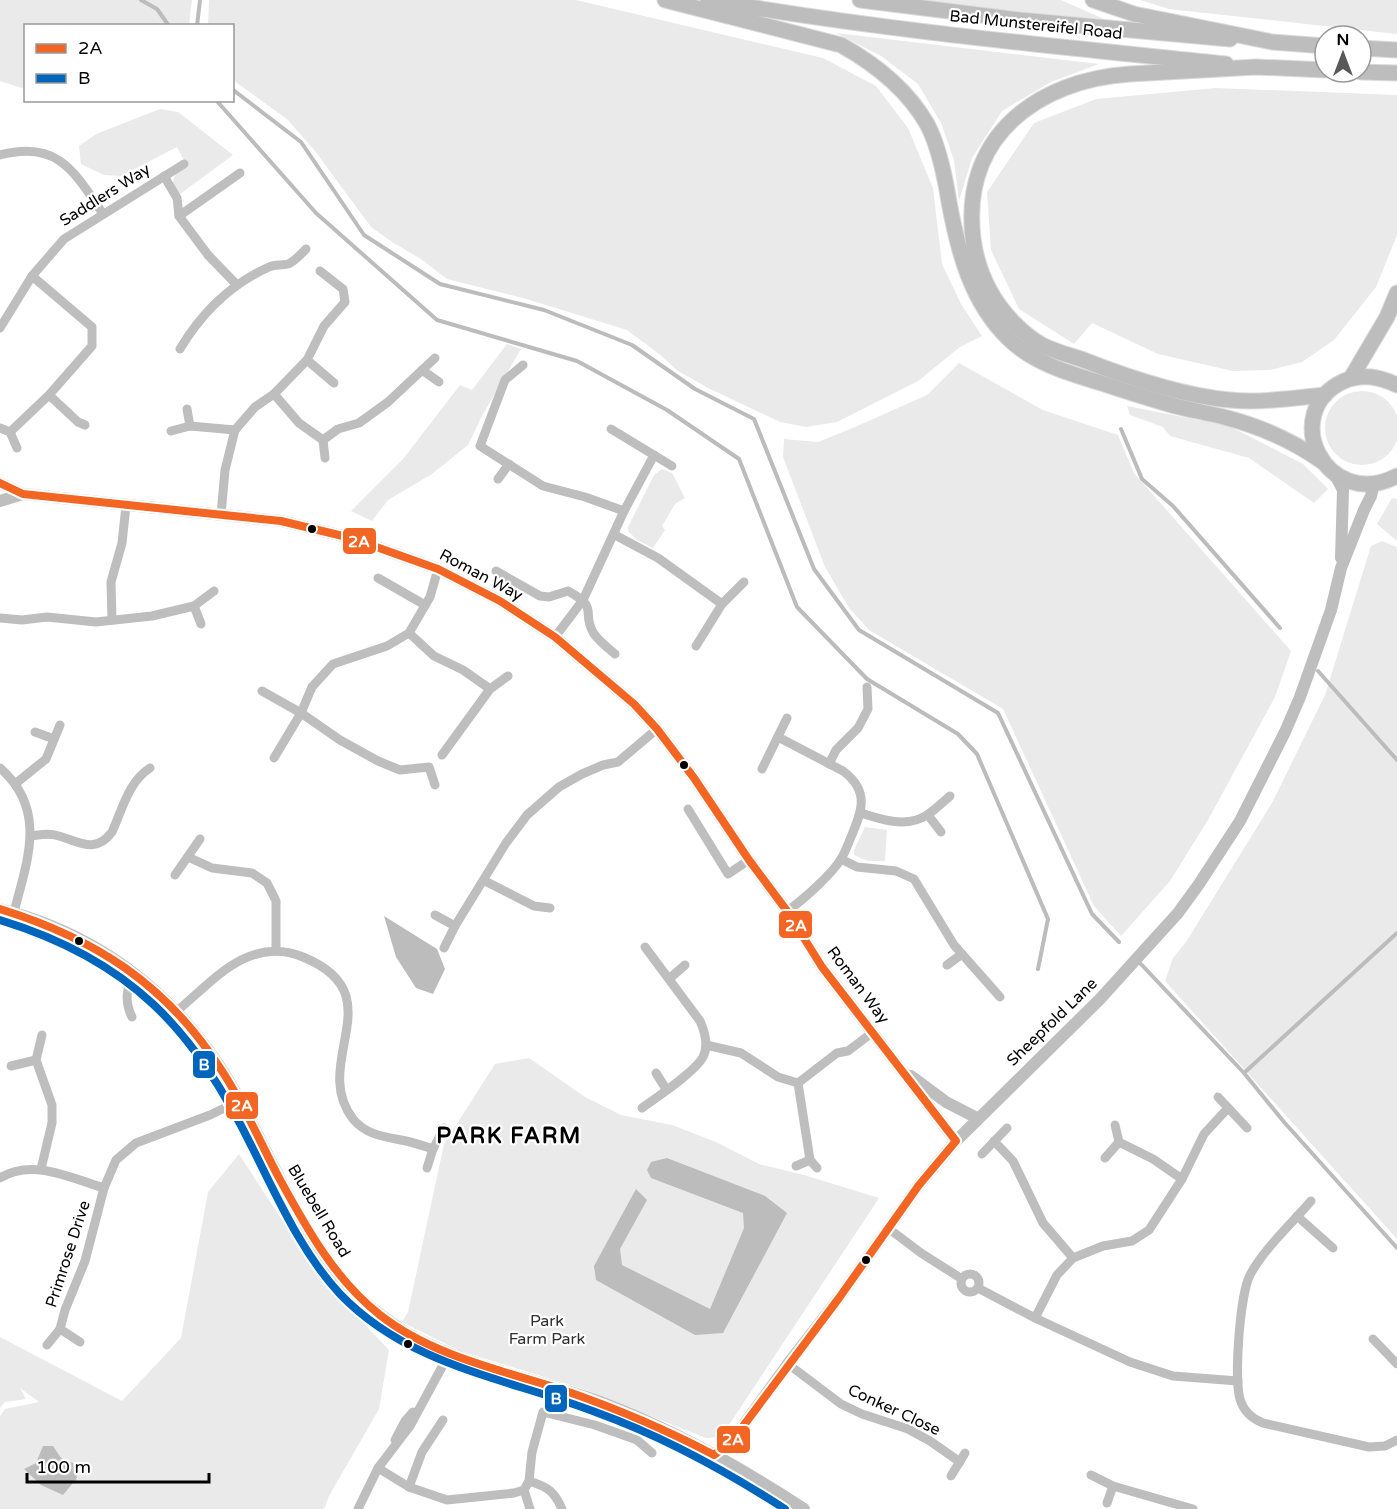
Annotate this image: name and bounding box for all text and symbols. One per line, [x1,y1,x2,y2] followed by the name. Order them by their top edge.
[949,6,1123,44] street label: Bad Munstereifel Road
[24,24,234,102] legend
[1313,24,1373,84] north arrow
[1337,30,1349,50] text: N
[78,37,103,59] text: 2A
[78,67,90,89] text: B
[56,159,154,231] street label: Saddlers Way
[306,523,318,535] unlabelled marker
[342,527,377,555] line badge: 2A
[348,532,370,552] text: 2A
[436,545,527,606] street label: Roman Way
[678,759,690,771] unlabelled marker
[778,910,813,939] line badge: 2A
[785,916,807,936] text: 2A
[73,935,85,947] unlabelled marker
[822,942,894,1028] street label: Roman Way
[1003,974,1101,1070] street label: Sheepfold Lane
[192,1050,216,1079] line badge: B
[198,1055,210,1075] text: B
[225,1091,259,1120] line badge: 2A
[231,1096,253,1116] text: 2A
[436,1123,582,1149] district label: PARK FARM
[283,1161,355,1261] street label: Bluebell Road
[41,1198,95,1310] street label: Primrose Drive
[860,1254,872,1266] unlabelled marker
[509,1311,586,1349] park label: Park Farm Park
[402,1338,414,1350] unlabelled marker
[845,1380,943,1440] street label: Conker Close
[544,1384,568,1413] line badge: B
[550,1389,562,1409] text: B
[716,1425,751,1454] line badge: 2A
[722,1430,744,1450] text: 2A
[27,1446,208,1484] scale bar
[36,1456,91,1478] text: 100 m

